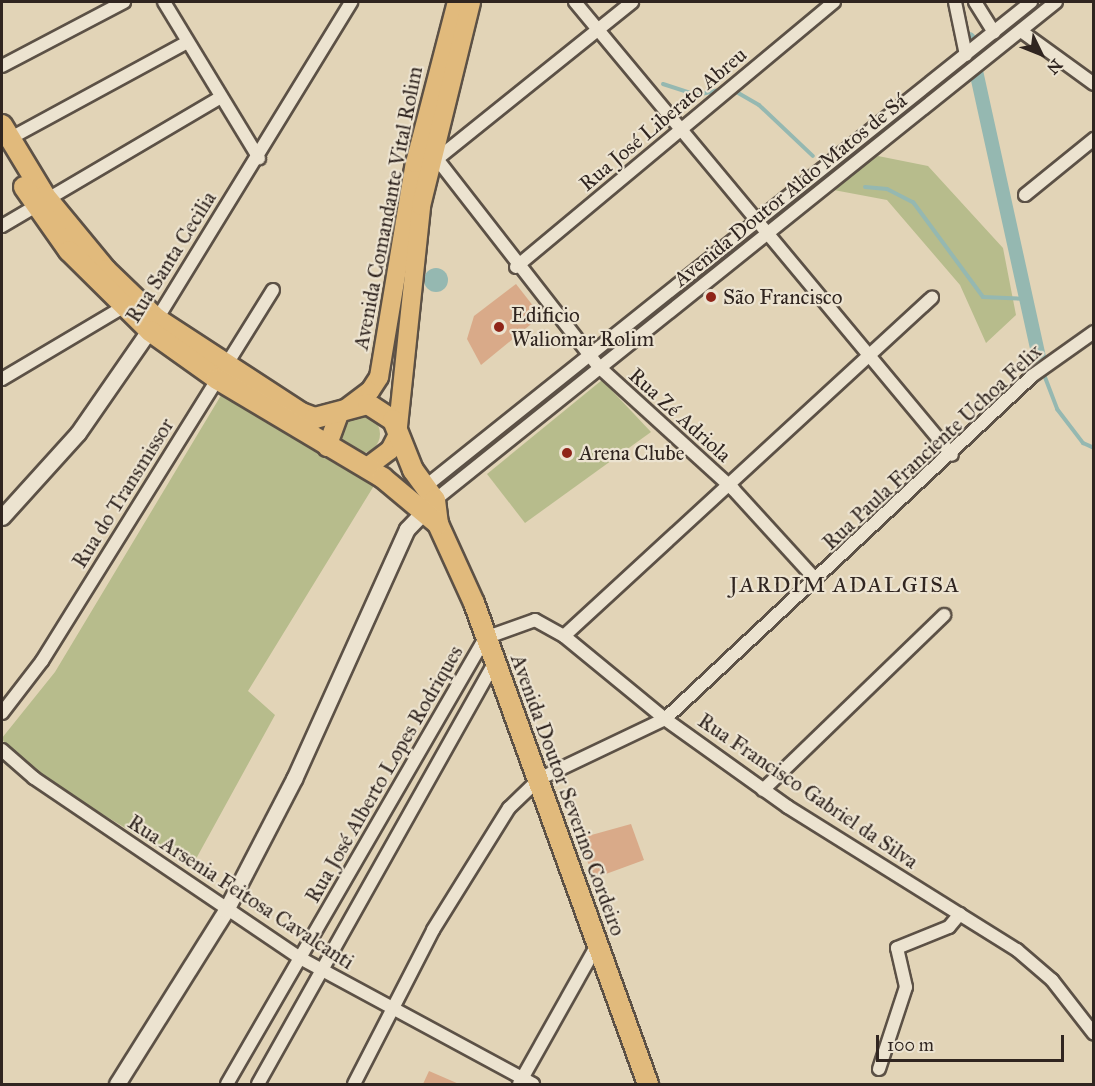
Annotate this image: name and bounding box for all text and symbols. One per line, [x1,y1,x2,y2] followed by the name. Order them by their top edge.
[1011,24,1071,84] north arrow
[574,42,752,196] street label: Rua José Liberato Abreu
[1043,55,1066,78] text: N
[348,64,428,352] street label: Avenida Comandante Vital Rolim
[668,88,912,292] street label: Avenida Doutor Aldo Matos de Sá
[121,187,221,327] street label: Rua Santa Cecilia
[723,284,842,310] place label: São Francisco
[704,290,718,304] marker: São Francisco
[511,302,654,352] place label: Edificio Waliomar Rolim
[492,320,506,334] marker: Edificio Waliomar Rolim
[817,339,1047,555] street label: Rua Paula Franciente Uchoa Felix
[624,363,736,467] street label: Rua Zé Adriola
[67,413,179,573] street label: Rua do Transmissor
[579,440,684,466] place label: Arena Clube
[560,446,574,460] marker: Arena Clube
[729,572,961,598] district label: JARDIM ADALGISA
[300,641,468,907] street label: Rua José Alberto Lopes Rodriques
[505,651,631,939] street label: Avenida Doutor Severino Cordeiro
[693,708,923,874] street label: Rua Francisco Gabriel da Silva
[123,809,359,975] street label: Rua Arsenia Feitosa Cavalcanti
[879,1023,1066,1061] scale bar
[887,1034,934,1056] text: 100 m

